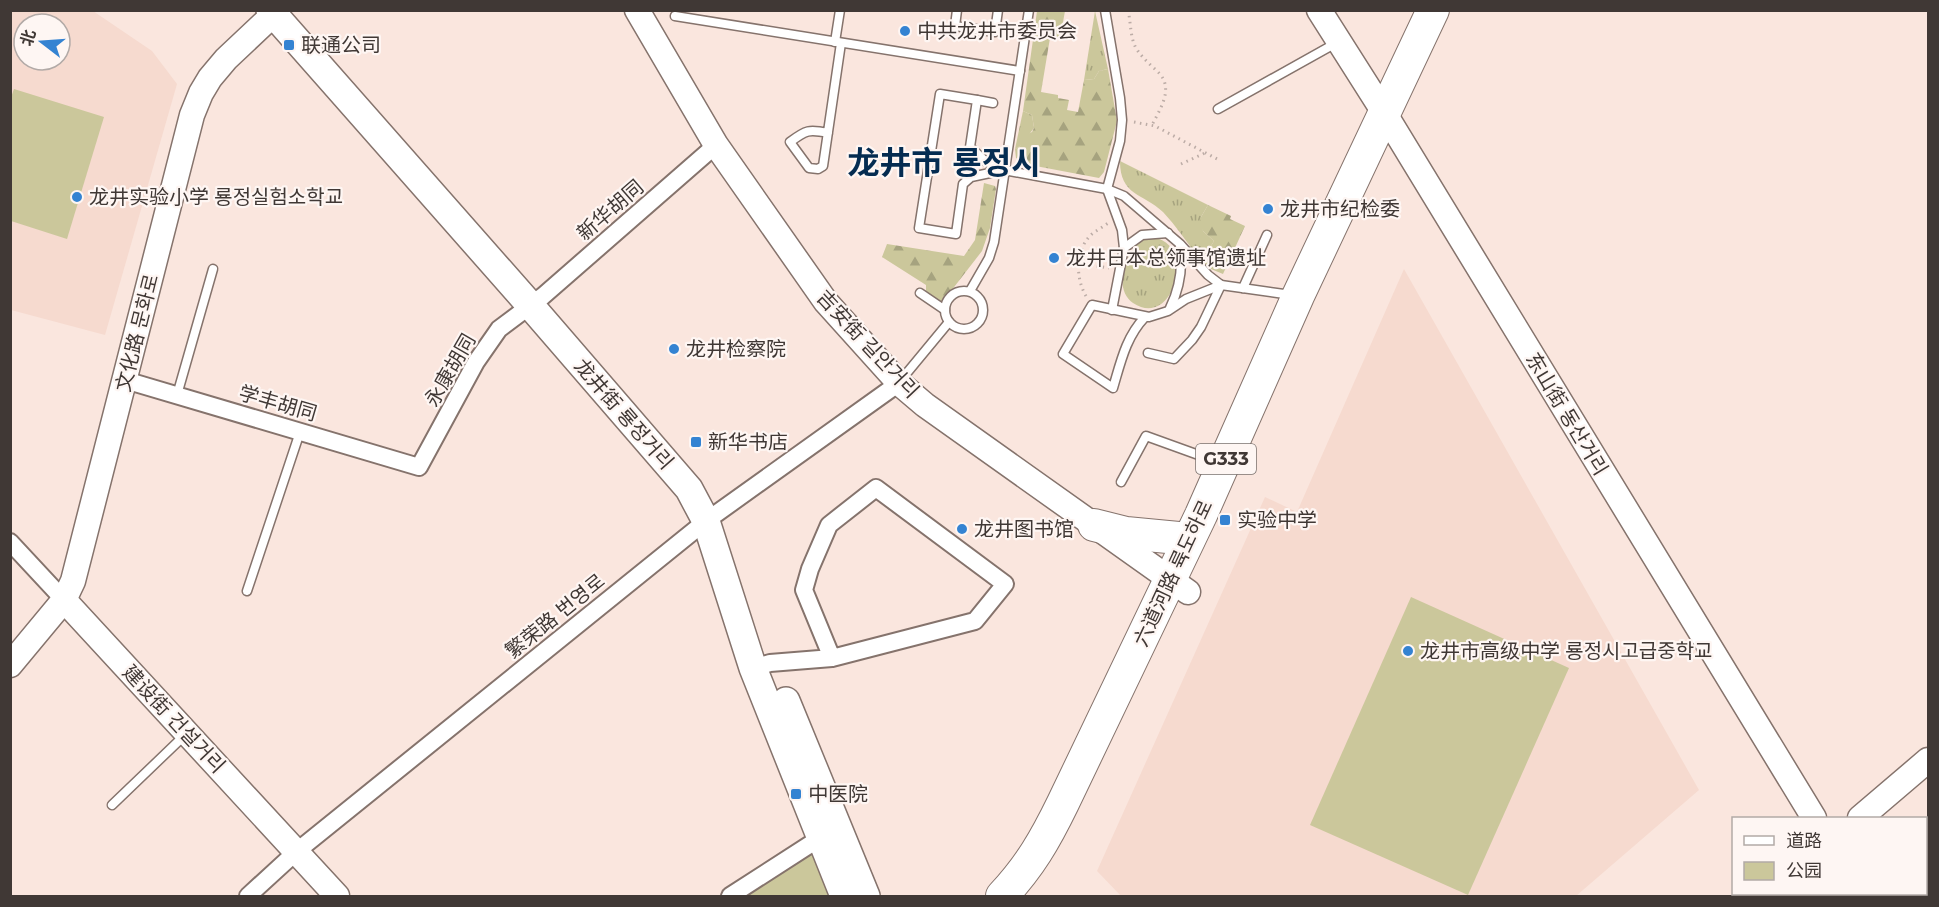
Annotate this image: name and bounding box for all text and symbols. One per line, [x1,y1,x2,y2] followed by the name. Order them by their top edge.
[12,12,72,72] north arrow
[917,19,1077,43] place label: 中共龙井市委员会
[898,24,912,38] marker: 中共龙井市委员会
[17,27,40,48] text: 北
[301,33,381,57] place label: 联通公司
[282,38,296,52] marker: 联通公司
[847,143,1041,182] district label: 龙井市 룡정시
[572,175,648,245] street label: 新华胡同
[89,185,343,209] place label: 龙井实验小学 룡정실험소학교
[70,190,84,204] marker: 龙井实验小学 룡정실험소학교
[1280,197,1400,221] place label: 龙井市纪检委
[1261,202,1275,216] marker: 龙井市纪检委
[1066,246,1266,270] place label: 龙井日本总领事馆遗址
[1047,251,1061,265] marker: 龙井日本总领事馆遗址
[111,272,163,394] street label: 文化路 문화로
[812,285,924,403] street label: 吉安街 길안거리
[420,329,480,411] street label: 永康胡同
[686,337,786,361] place label: 龙井检察院
[667,342,681,356] marker: 龙井检察院
[1521,348,1613,480] street label: 东山街 동산거리
[569,354,679,474] street label: 龙井街 룡정거리
[236,380,320,426] street label: 学丰胡同
[708,430,788,454] place label: 新华书店
[689,435,703,449] marker: 新华书店
[1196,444,1256,474] road number: G333
[1129,496,1217,650] street label: 六道河路 륙도하로
[1237,508,1317,532] place label: 实验中学
[1218,513,1232,527] marker: 实验中学
[974,517,1074,541] place label: 龙井图书馆
[955,522,969,536] marker: 龙井图书馆
[501,569,609,663] street label: 繁荣路 번영로
[1420,639,1712,663] place label: 龙井市高级中学 룡정시고급중학교
[1401,644,1415,658] marker: 龙井市高级中学 룡정시고급중학교
[118,660,230,778] street label: 建设街 건설거리
[808,782,868,806] place label: 中医院
[789,787,803,801] marker: 中医院
[1732,817,1927,895] legend
[1786,830,1822,852] text: 道路
[1786,860,1822,882] text: 公园

